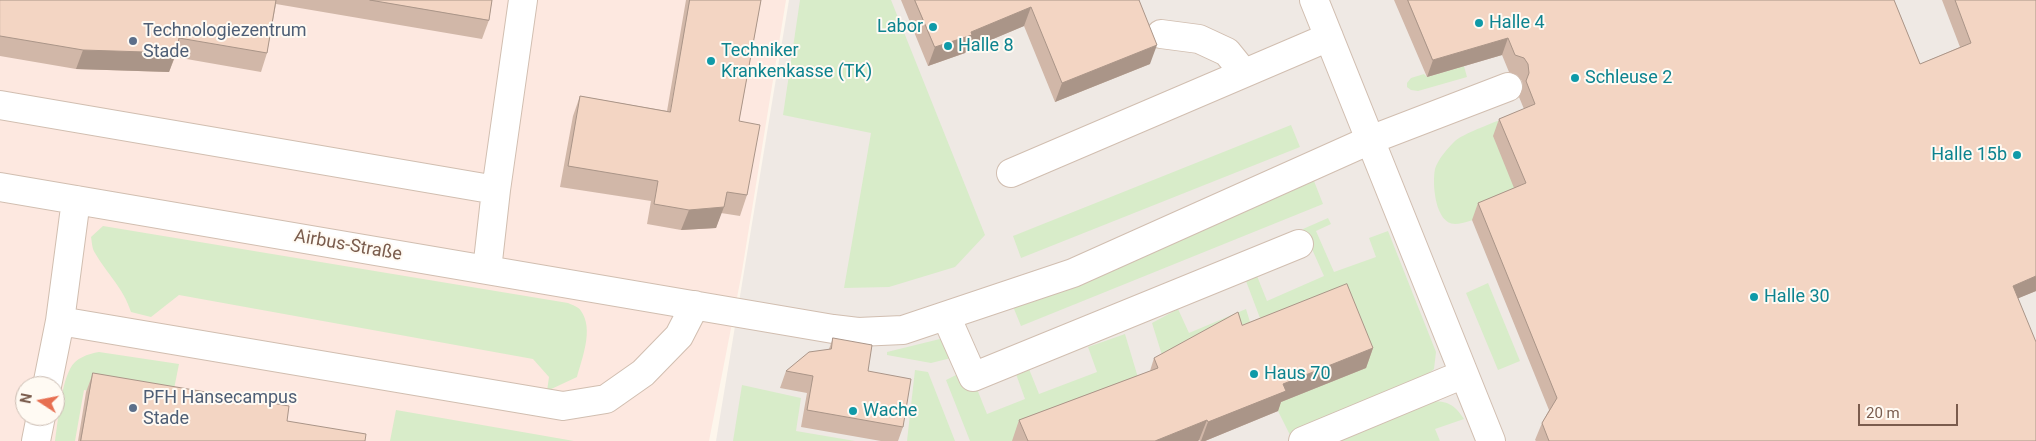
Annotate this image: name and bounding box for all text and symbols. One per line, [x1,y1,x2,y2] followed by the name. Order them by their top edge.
[1489,12,1545,34] place label: Halle 4
[877,16,923,38] place label: Labor
[1473,17,1485,29] marker: Halle 4
[143,20,307,62] place label: Technologiezentrum Stade
[927,21,939,33] marker: Labor
[127,35,139,47] marker: Technologiezentrum Stade
[958,35,1014,57] place label: Halle 8
[721,40,872,82] place label: Techniker Krankenkasse (TK)
[942,40,954,52] marker: Halle 8
[705,55,717,67] marker: Techniker Krankenkasse (TK)
[1585,67,1672,89] place label: Schleuse 2
[1569,72,1581,84] marker: Schleuse 2
[1931,144,2007,166] place label: Halle 15b
[2011,149,2023,161] marker: Halle 15b
[293,226,403,266] street label: Airbus-Straße
[1764,286,1830,308] place label: Halle 30
[1748,291,1760,303] marker: Halle 30
[1264,363,1331,385] place label: Haus 70
[1248,368,1260,380] marker: Haus 70
[15,376,65,426] north arrow
[143,387,297,429] place label: PFH Hansecampus Stade
[17,392,35,405] text: N
[1861,394,1961,426] scale bar
[863,400,917,422] place label: Wache
[127,402,139,414] marker: PFH Hansecampus Stade
[1866,404,1900,422] text: 20 m
[847,405,859,417] marker: Wache

